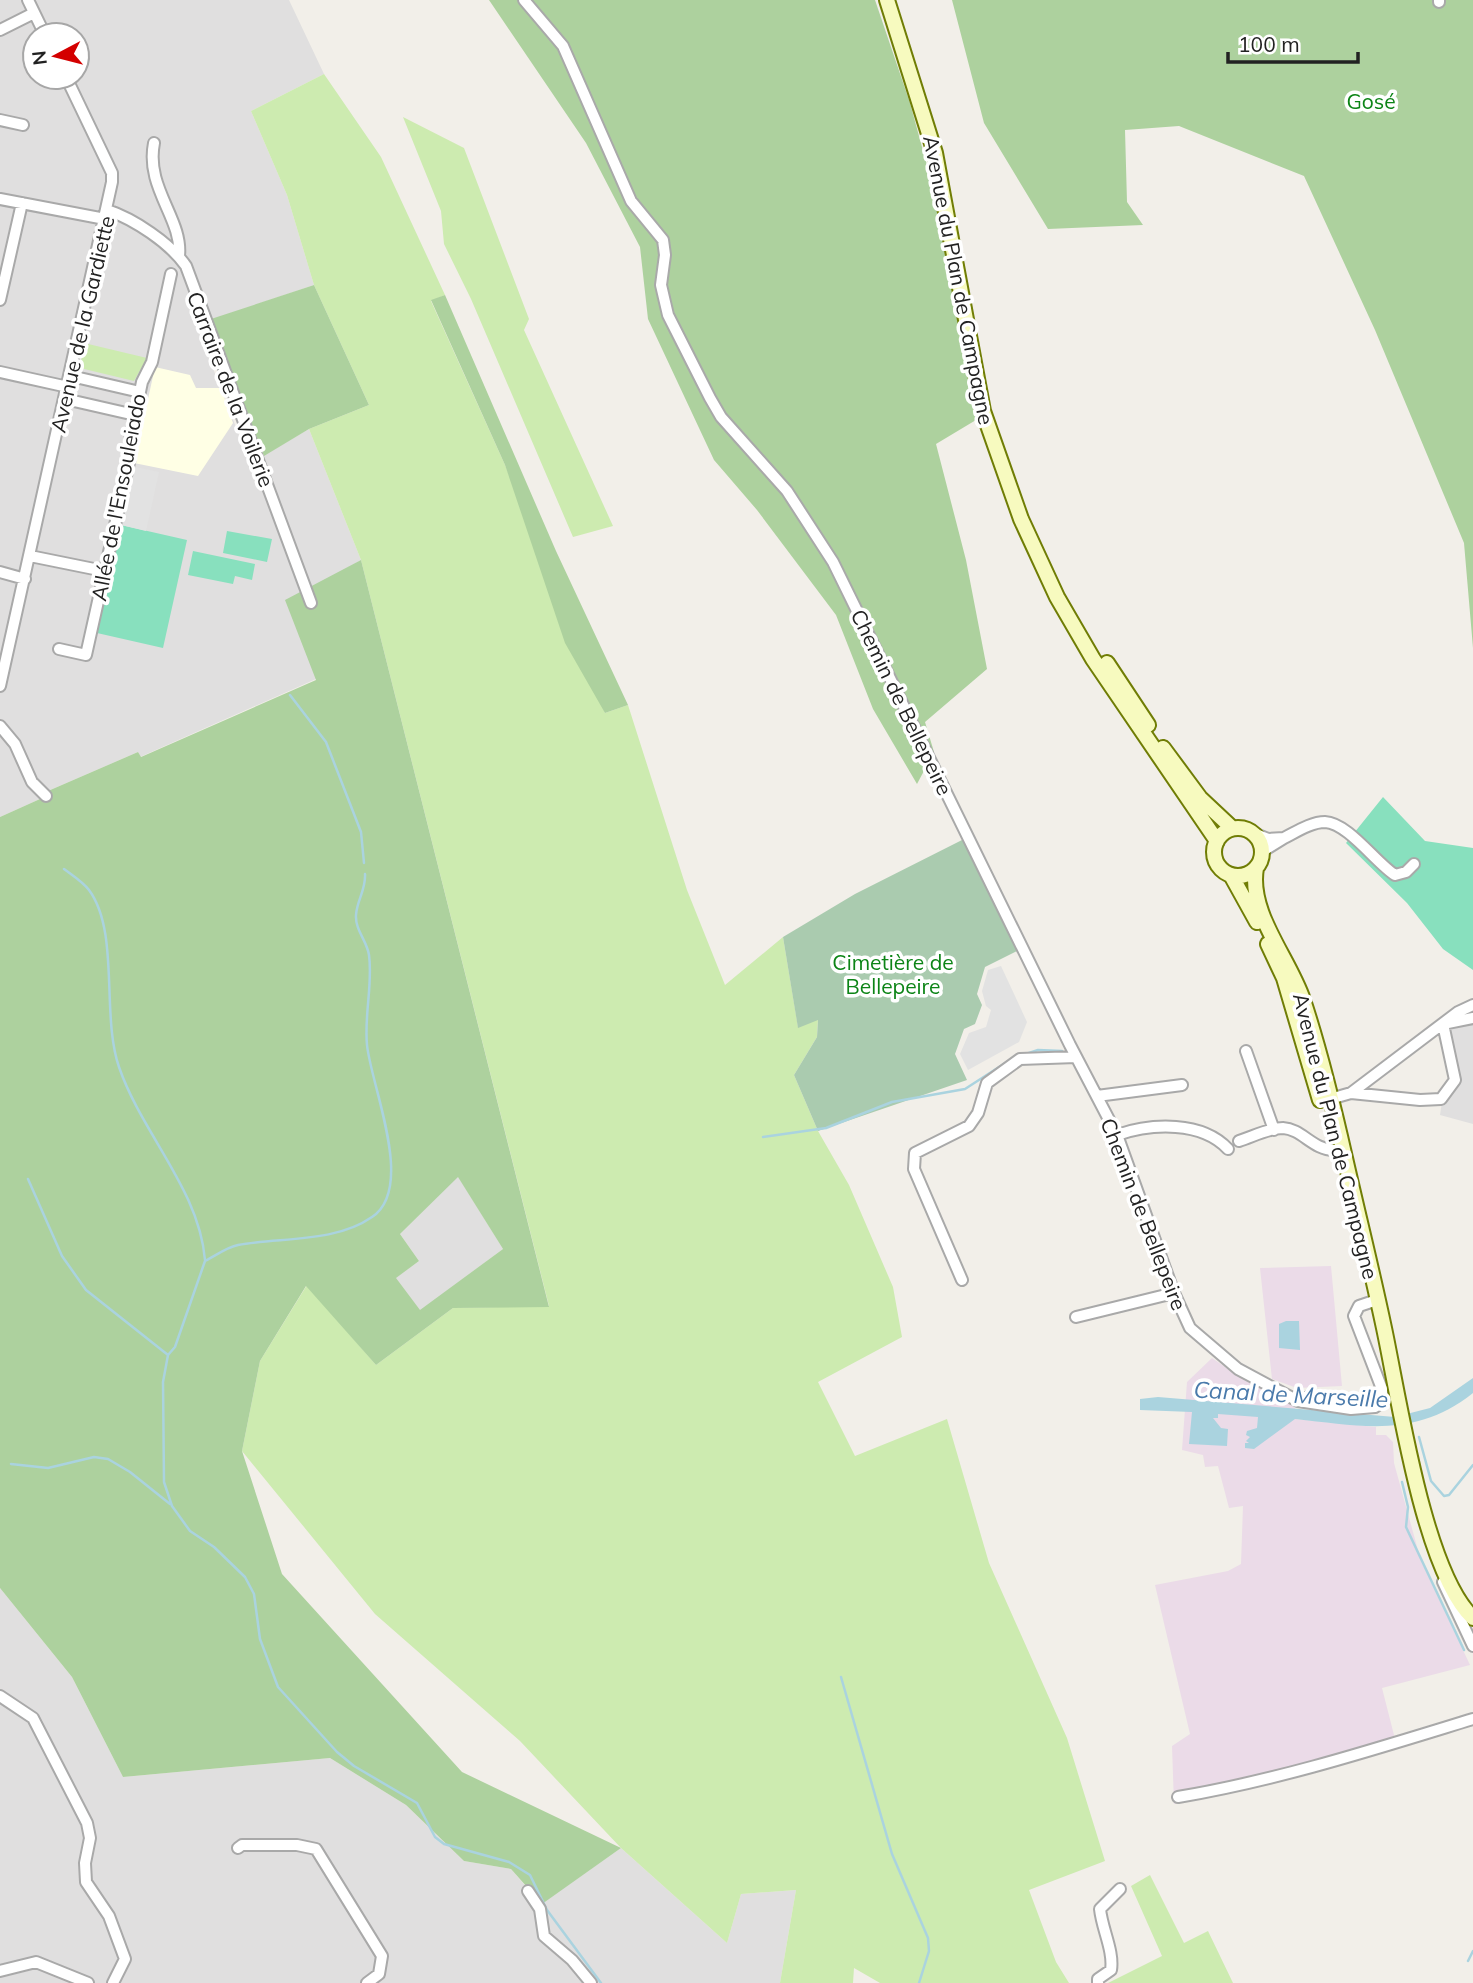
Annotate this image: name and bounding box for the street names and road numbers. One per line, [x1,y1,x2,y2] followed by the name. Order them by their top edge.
[918,133,1000,427] street label: Avenue du Plan de Campagne
[44,213,120,435] street label: Avenue de la Gardiette
[182,288,280,490] street label: Carraire de la Voilerie
[85,391,151,603] street label: Allée de l'Ensouleiado
[846,605,958,799] street label: Chemin de Bellepeire
[1288,990,1384,1282] street label: Avenue du Plan de Campagne
[1095,1114,1193,1314] street label: Chemin de Bellepeire

